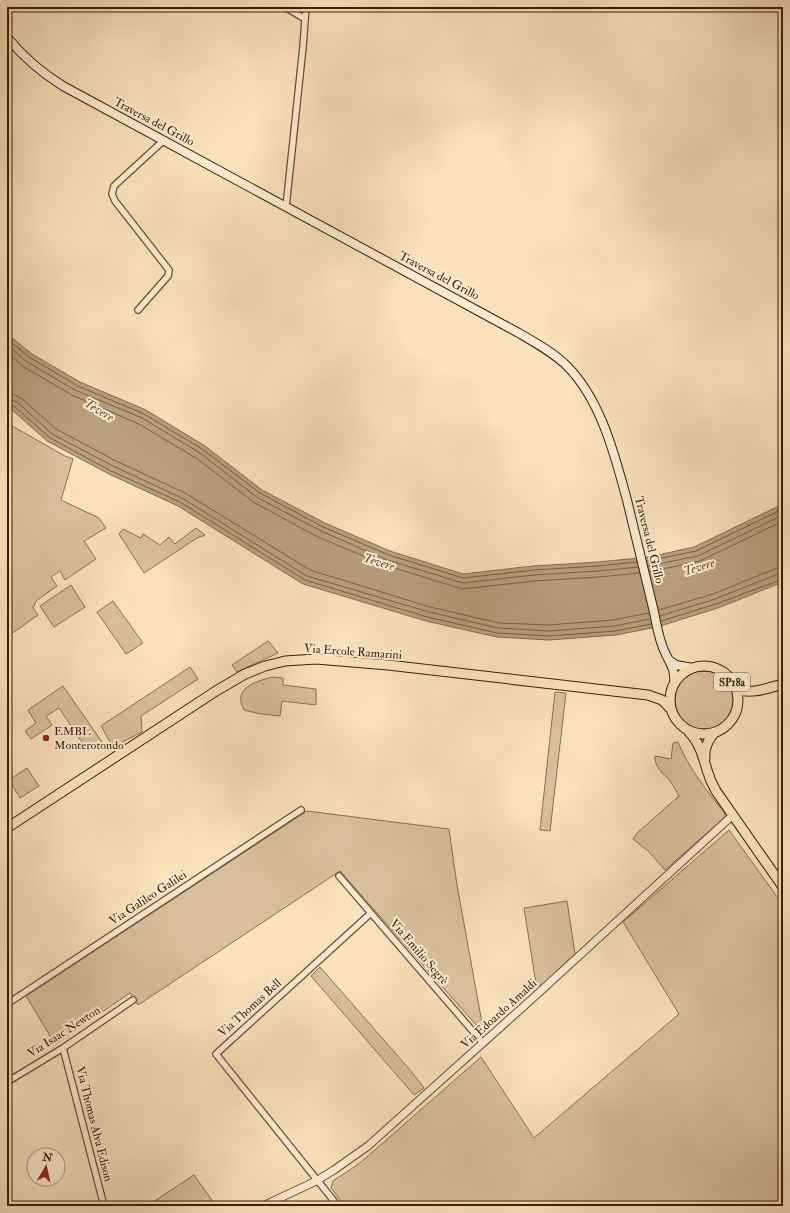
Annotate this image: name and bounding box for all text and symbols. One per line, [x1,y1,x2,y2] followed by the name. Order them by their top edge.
[111,94,197,150] street label: Traversa del Grillo
[396,248,482,304] street label: Traversa del Grillo
[81,395,117,425] water label: Tevere
[631,495,667,585] street label: Traversa del Grillo
[361,550,397,575] water label: Tevere
[681,554,717,579] water label: Tevere
[304,641,402,663] street label: Via Ercole Ramarini
[714,673,750,691] road number: SP18a
[54,724,124,753] place label: EMBL Monterotondo
[41,733,51,743] marker: EMBL Monterotondo
[106,867,190,929] street label: Via Galileo Galilei
[387,916,451,988] street label: Via Emilio Segrè
[215,976,285,1040] street label: Via Thomas Bell
[458,976,540,1052] street label: Via Edoardo Amaldi
[25,1003,103,1061] street label: Via Isaac Newton
[72,1065,116,1183] street label: Via Thomas Alva Edison
[26,1147,66,1187] north arrow
[41,1150,54,1165] text: N

